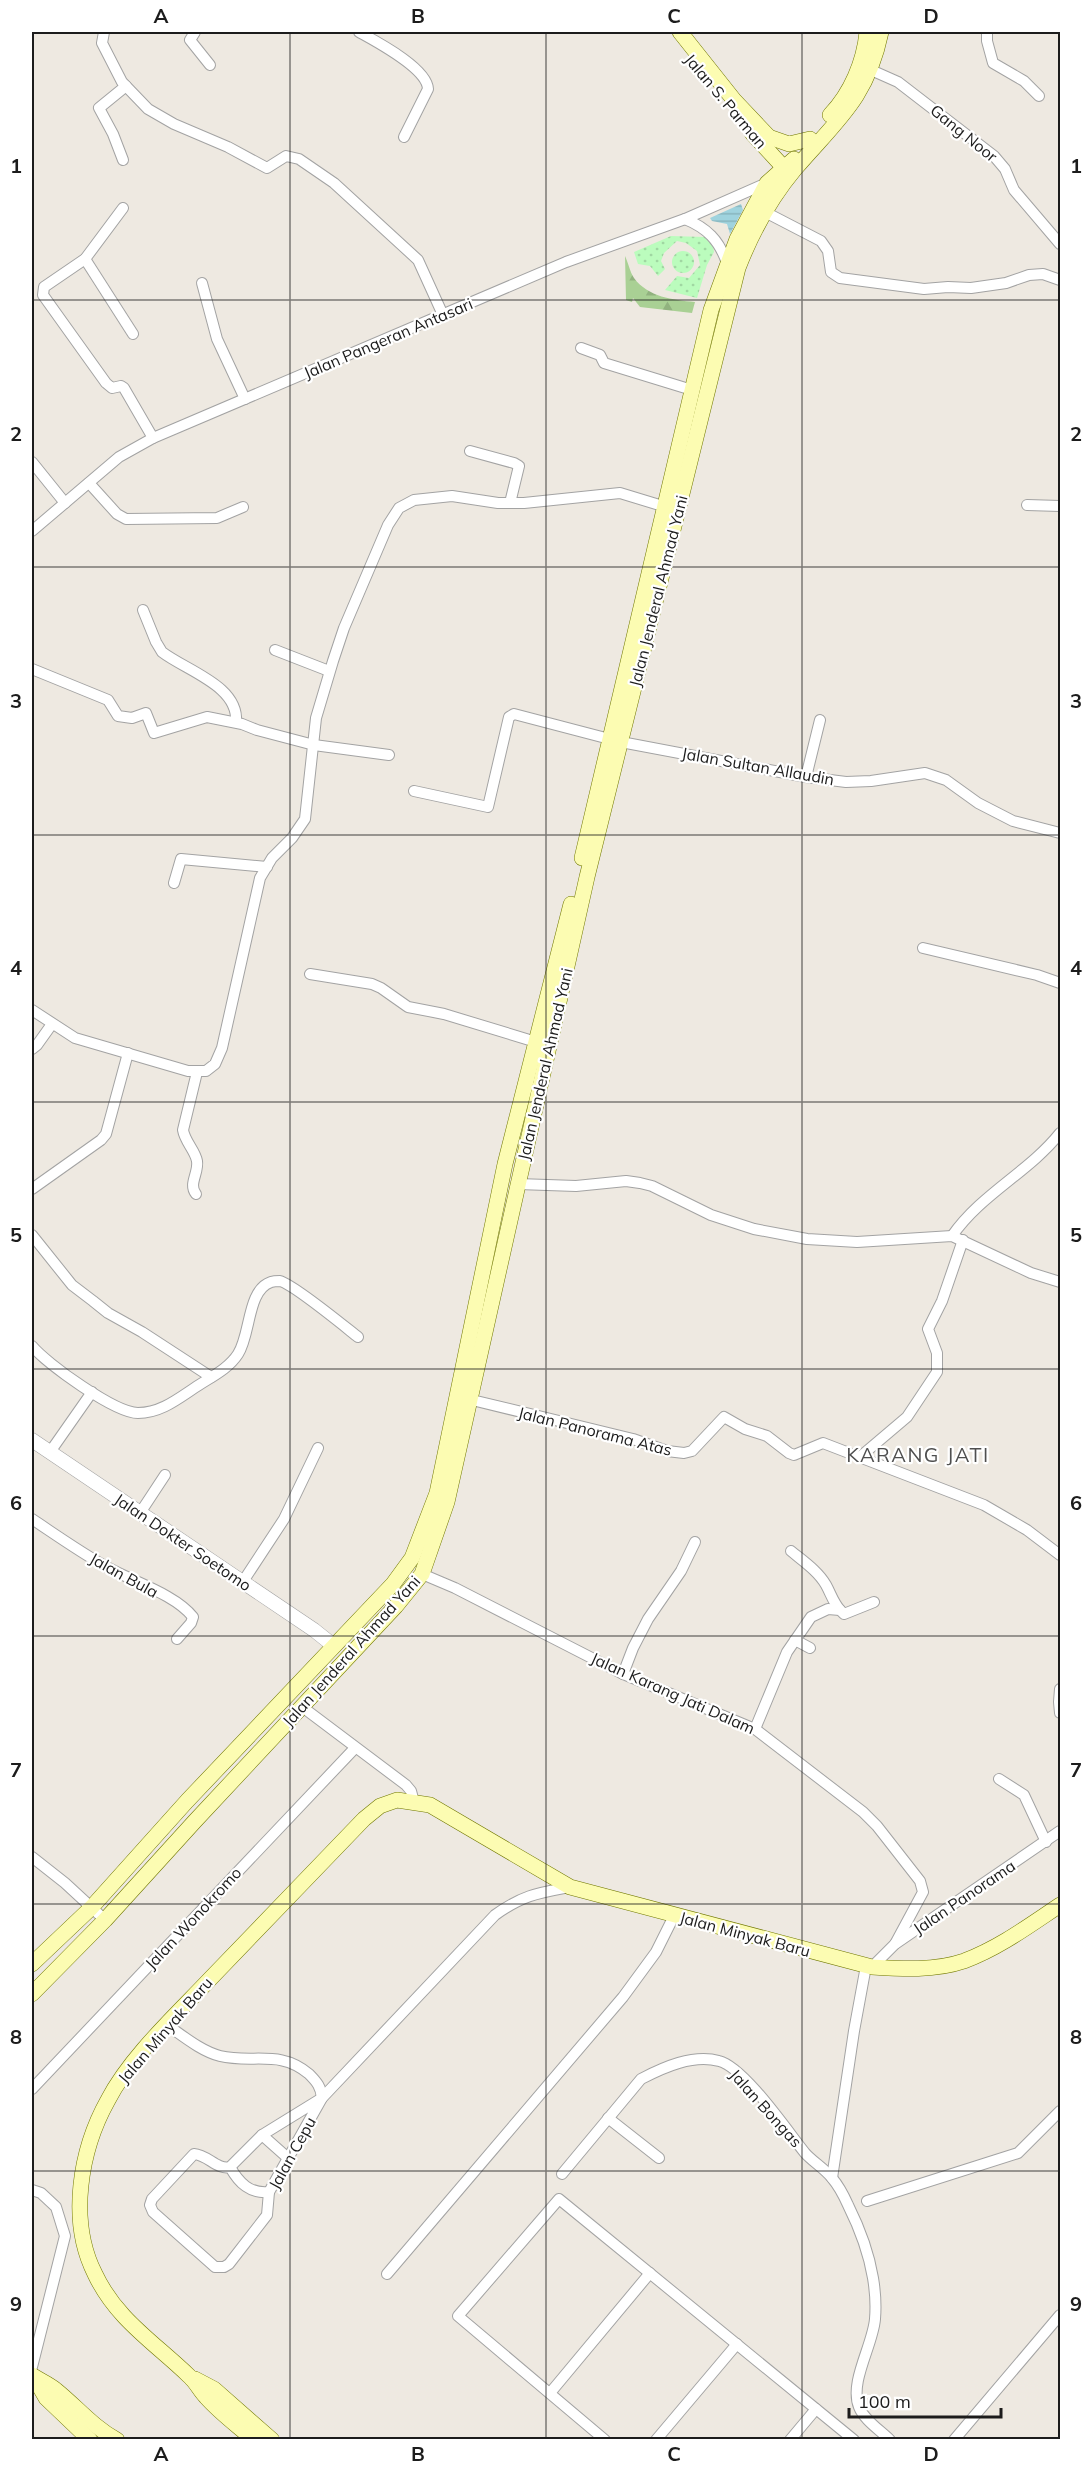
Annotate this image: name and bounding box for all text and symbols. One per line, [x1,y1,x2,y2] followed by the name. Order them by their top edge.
[154,3,169,28] text: A
[411,3,425,28] text: B
[667,3,681,28] text: C
[923,3,939,28] text: D
[680,49,772,153] street label: Jalan S. Parman
[926,100,1002,166] street label: Gang Noor
[10,153,22,178] text: 1
[1070,153,1082,178] text: 1
[301,293,475,383] street label: Jalan Pangeran Antasari
[10,421,22,446] text: 2
[1070,421,1082,446] text: 2
[625,493,691,689] street label: Jalan Jenderal Ahmad Yani
[10,688,22,713] text: 3
[1070,688,1082,713] text: 3
[680,743,836,789] street label: Jalan Sultan Allaudin
[10,955,22,980] text: 4
[1070,955,1082,980] text: 4
[513,966,577,1162] street label: Jalan Jenderal Ahmad Yani
[10,1222,22,1247] text: 5
[1070,1222,1082,1247] text: 5
[516,1402,674,1460] street label: Jalan Panorama Atas
[846,1442,990,1467] district label: KARANG JATI
[111,1489,255,1595] street label: Jalan Dokter Soetomo
[10,1490,22,1515] text: 6
[1070,1490,1082,1515] text: 6
[86,1548,162,1602] street label: Jalan Bula
[278,1571,424,1731] street label: Jalan Jenderal Ahmad Yani
[588,1648,758,1738] street label: Jalan Karang Jati Dalam
[10,1757,22,1782] text: 7
[1070,1757,1082,1782] text: 7
[909,1855,1019,1939] street label: Jalan Panorama
[140,1863,246,1973] street label: Jalan Wonokromo
[677,1907,813,1961] street label: Jalan Minyak Baru
[113,1973,217,2087] street label: Jalan Minyak Baru
[10,2024,22,2049] text: 8
[1070,2024,1082,2049] text: 8
[726,2065,806,2151] street label: Jalan Bongas
[264,2113,320,2193] street label: Jalan Cepu
[10,2291,22,2316] text: 9
[1070,2291,1082,2316] text: 9
[849,2381,1000,2419] scale bar
[858,2390,911,2413] text: 100 m
[154,2441,169,2466] text: A
[411,2441,425,2466] text: B
[667,2441,681,2466] text: C
[923,2441,939,2466] text: D

